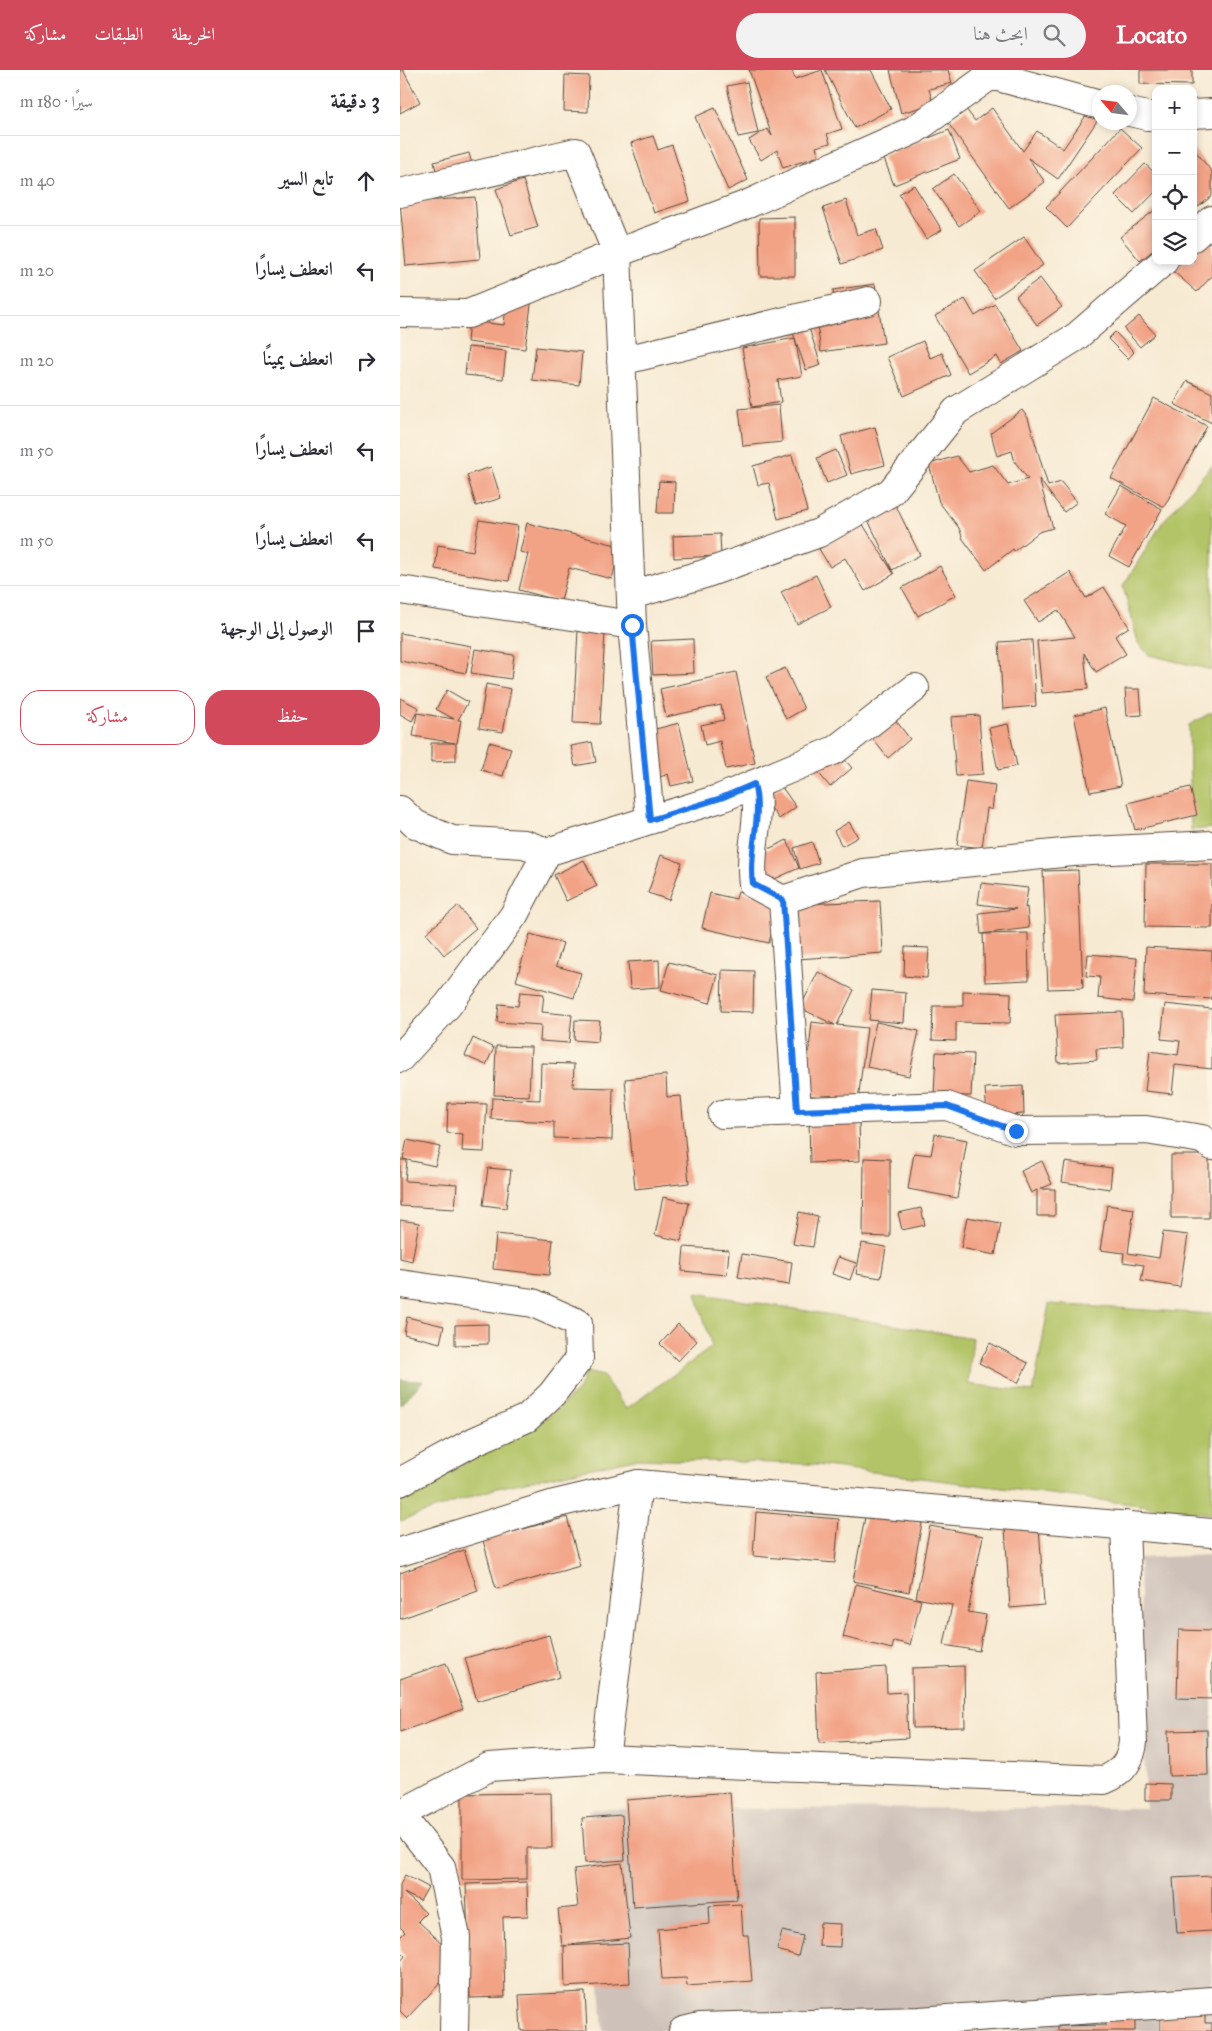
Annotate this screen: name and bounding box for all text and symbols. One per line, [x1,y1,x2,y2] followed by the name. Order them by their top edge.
[736,13,1086,58] search box
[1116,20,1187,50] text: Locato
[1040,21,1068,49] icon: search
[973,22,1028,45] text: ابحث هنا
[25,23,66,45] text: مشاركة
[94,23,143,45] text: الطبقات
[171,23,215,45] text: الخريطة
[1092,85,1137,130] north arrow
[1152,85,1197,265] map controls
[1152,85,1197,130] button: +
[330,88,380,114] text: 3 دقيقة
[20,92,93,111] text: سيرًا · 180 m
[1152,130,1197,175] button: −
[279,167,333,190] text: تابع السير
[352,167,380,195] icon: ahead
[20,171,55,190] text: 40 m
[1152,175,1197,220] button: locate
[1152,220,1197,265] button: layers
[255,257,333,280] text: انعطف يسارًا
[352,257,380,285] icon: left
[20,261,54,280] text: 20 m
[263,347,333,370] text: انعطف يمينًا
[352,347,380,375] icon: right
[20,351,54,370] text: 20 m
[255,437,333,460] text: انعطف يسارًا
[352,437,380,465] icon: left
[20,441,54,460] text: 50 m
[255,527,333,550] text: انعطف يسارًا
[352,527,380,555] icon: left
[20,531,54,550] text: 50 m
[621,614,644,637] route start
[221,617,333,640] text: الوصول إلى الوجهة
[352,617,380,645] icon: arrive
[20,690,195,745] button: مشاركة
[205,690,380,745] button: حفظ
[1005,1120,1028,1143] route end

